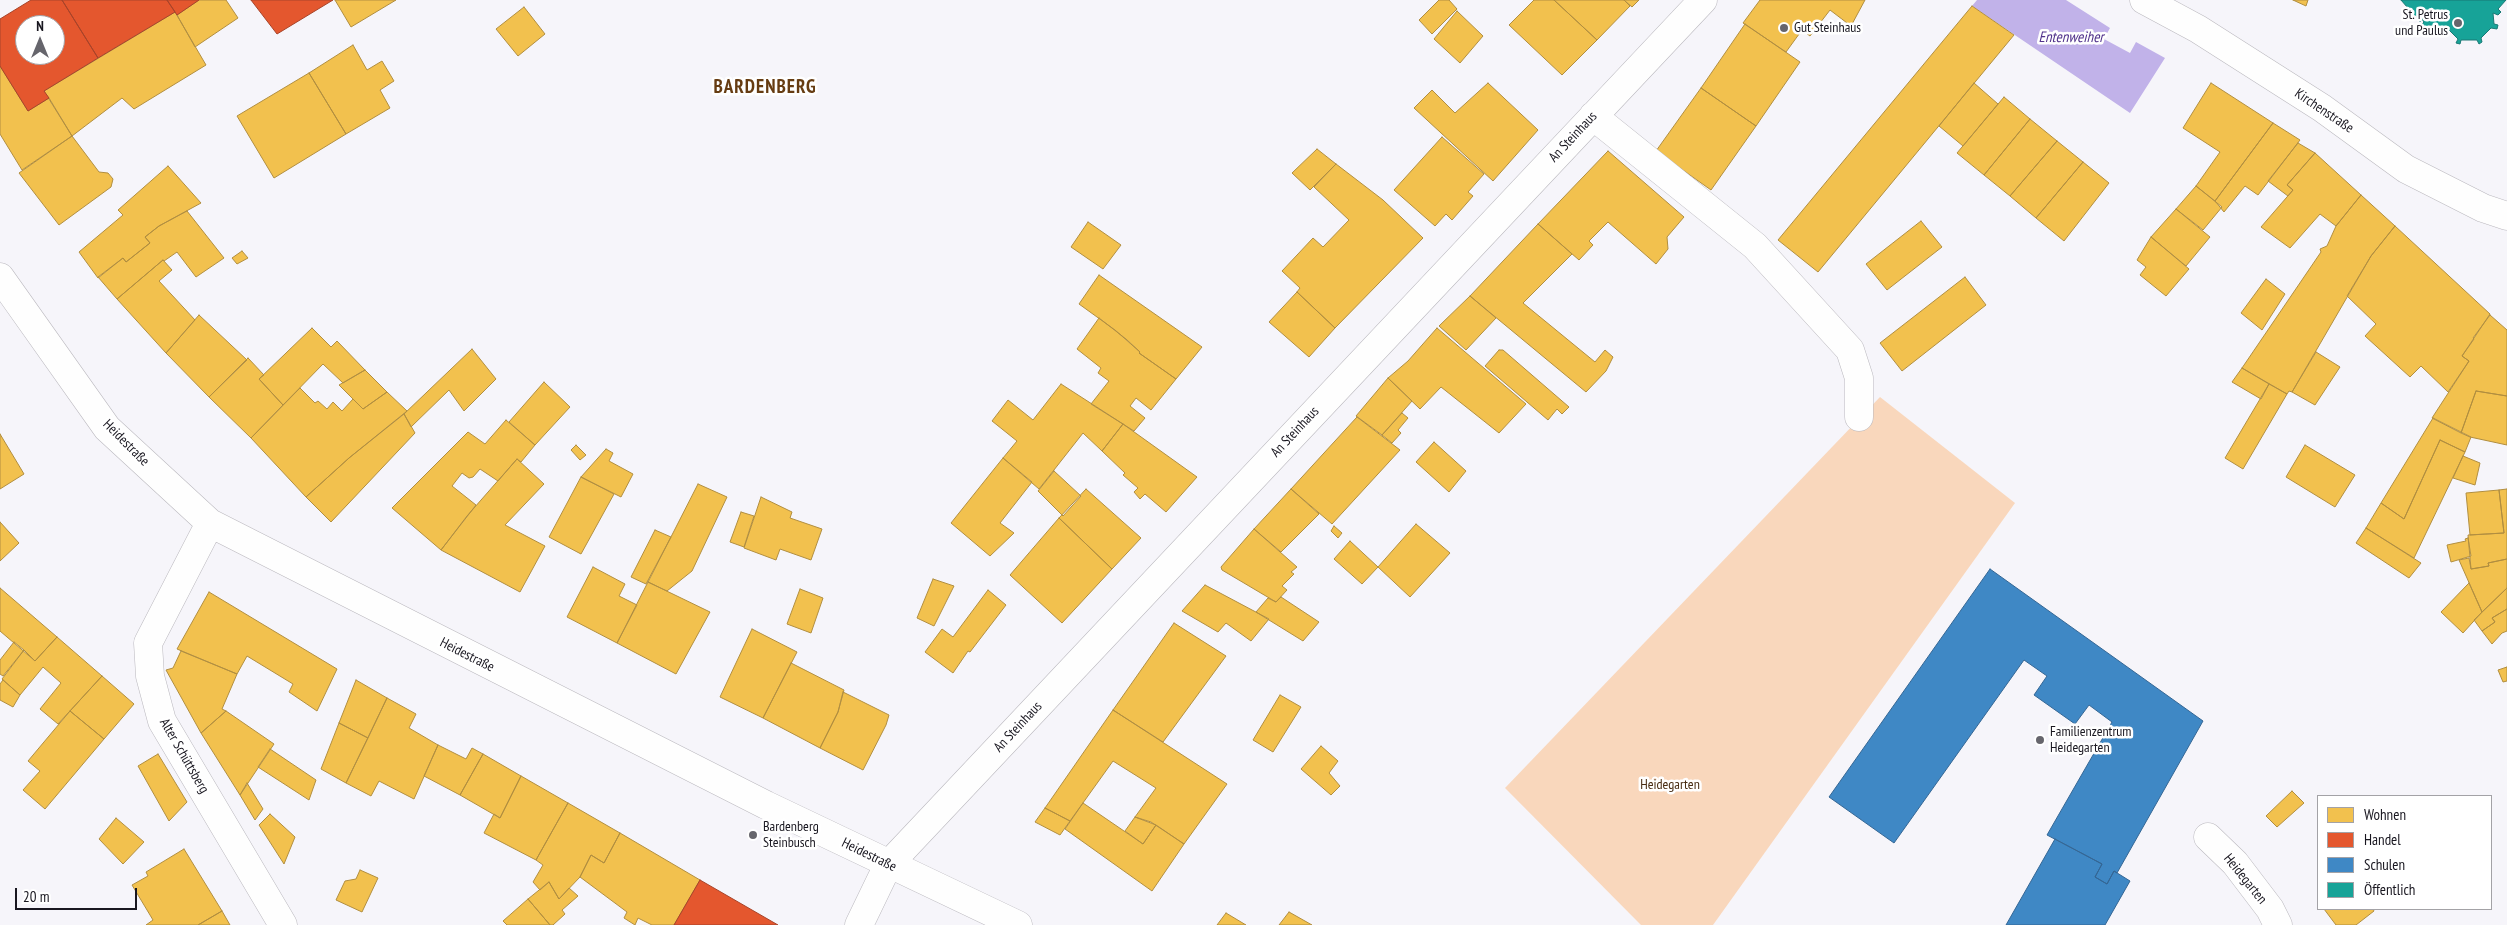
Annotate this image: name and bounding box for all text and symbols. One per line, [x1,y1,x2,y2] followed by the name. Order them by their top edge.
[2395,7,2448,40] place label: St. Petrus und Paulus
[15,15,65,65] north arrow
[36,17,44,35] text: N
[2452,17,2464,29] marker: St. Petrus und Paulus
[1794,20,1861,36] place label: Gut Steinhaus
[1778,22,1790,34] marker: Gut Steinhaus
[2039,29,2103,47] water label: Entenweiher
[712,77,818,99] district label: BARDENBERG
[2291,85,2357,137] street label: Kirchenstraße
[1545,108,1601,166] street label: An Steinhaus
[1267,403,1323,461] street label: An Steinhaus
[99,416,153,470] street label: Heidestraße
[437,634,497,676] street label: Heidestraße
[990,698,1046,756] street label: An Steinhaus
[156,716,212,796] street label: Alter Schüttsberg
[2050,724,2131,756] place label: Familienzentrum Heidegarten
[2034,734,2046,746] marker: Familienzentrum Heidegarten
[1640,777,1700,793] park label: Heidegarten
[2317,795,2492,910] legend
[2364,805,2406,824] text: Wohnen
[763,819,819,852] place label: Bardenberg Steinbusch
[747,829,759,841] marker: Bardenberg Steinbusch
[2364,830,2401,849] text: Handel
[839,835,899,875] street label: Heidestraße
[2220,851,2270,907] street label: Heidegarten
[2364,855,2405,874] text: Schulen
[18,878,140,910] scale bar
[2364,880,2415,899] text: Öffentlich
[23,887,49,906] text: 20 m

